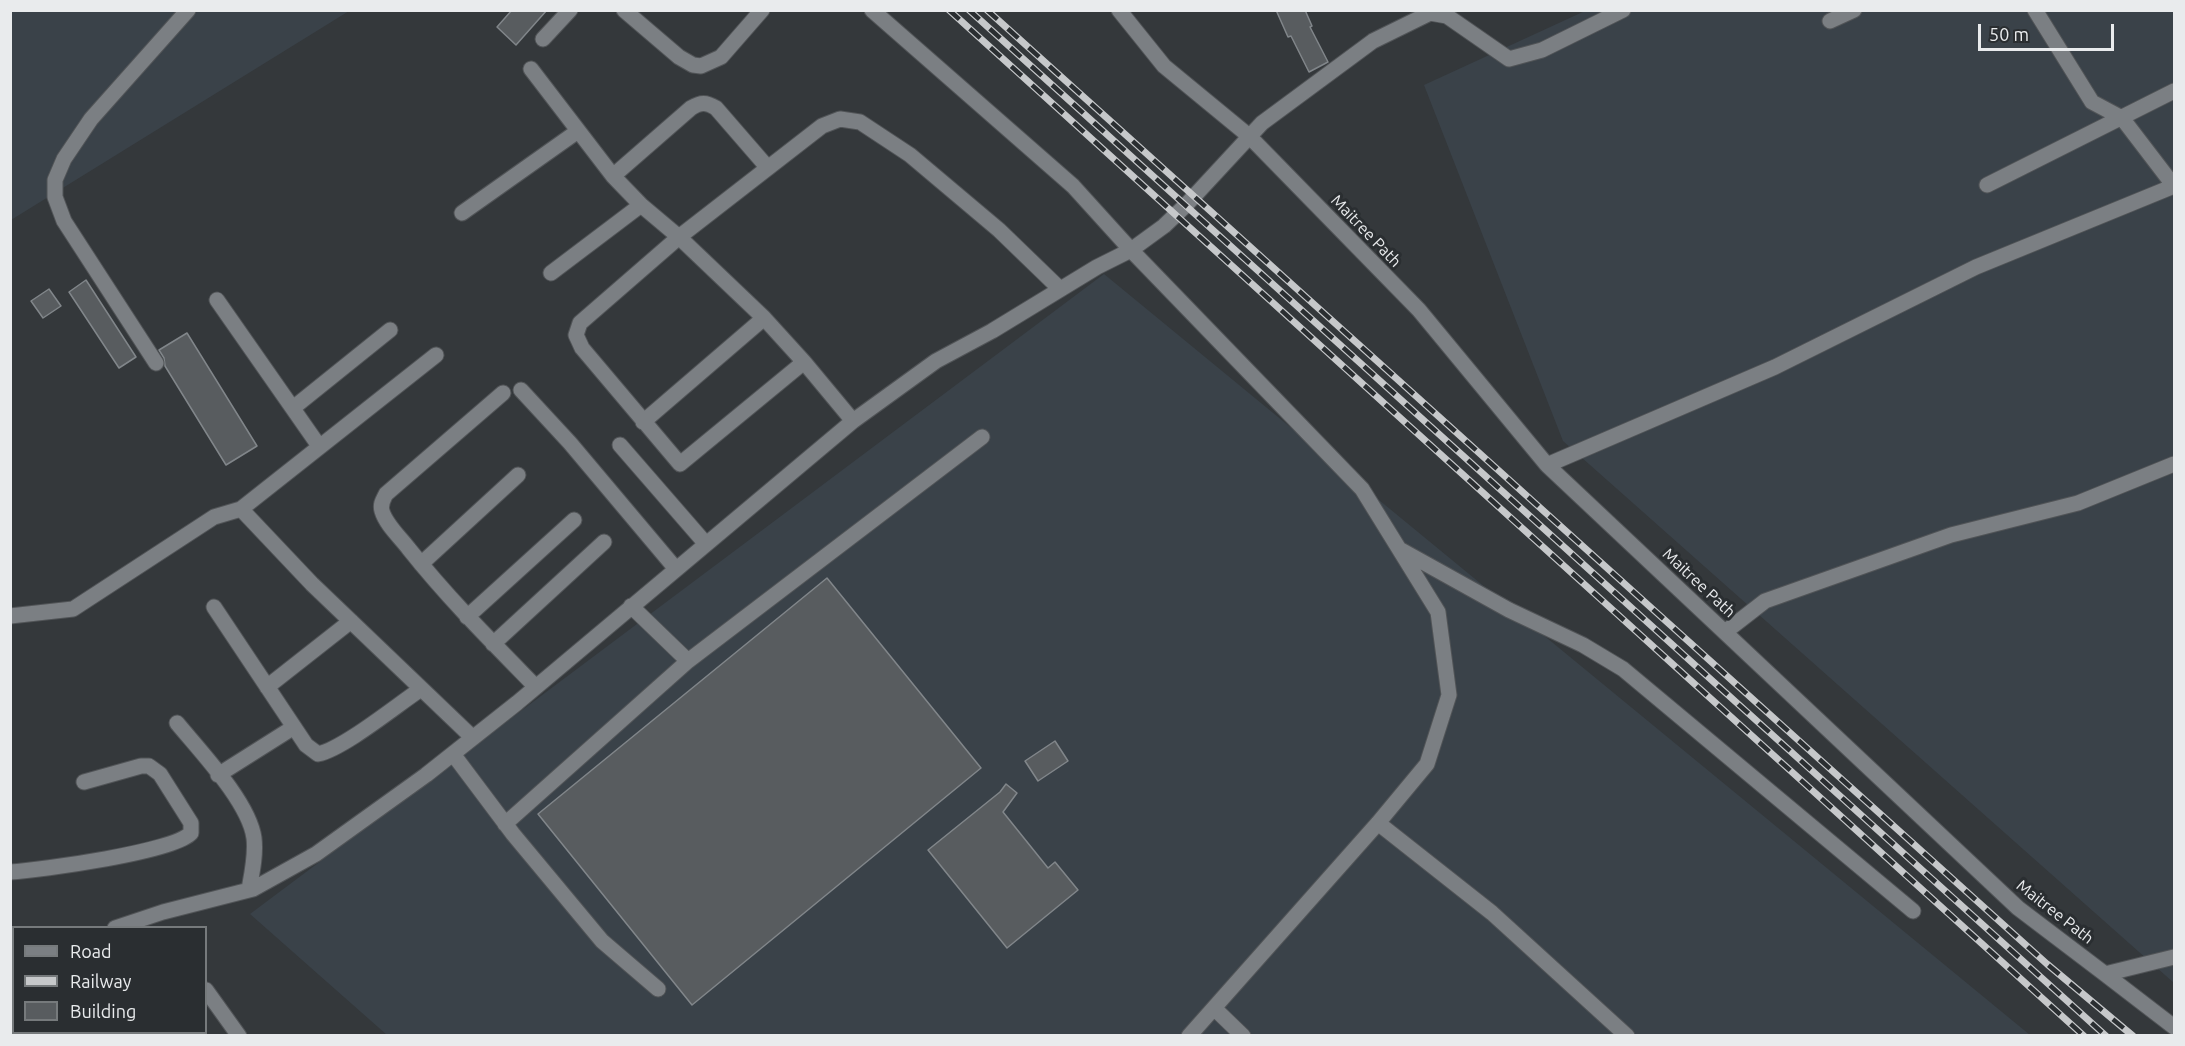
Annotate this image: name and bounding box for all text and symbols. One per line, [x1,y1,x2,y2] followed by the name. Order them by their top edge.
[1981,12,2118,50] scale bar
[1989,24,2029,44] text: 50 m
[1327,191,1405,271] street label: Maitree Path
[1659,544,1739,622] street label: Maitree Path
[2013,876,2097,948] street label: Maitree Path
[12,926,207,1034] legend
[70,941,112,961] text: Road
[70,971,131,991] text: Railway
[70,1001,136,1021] text: Building

